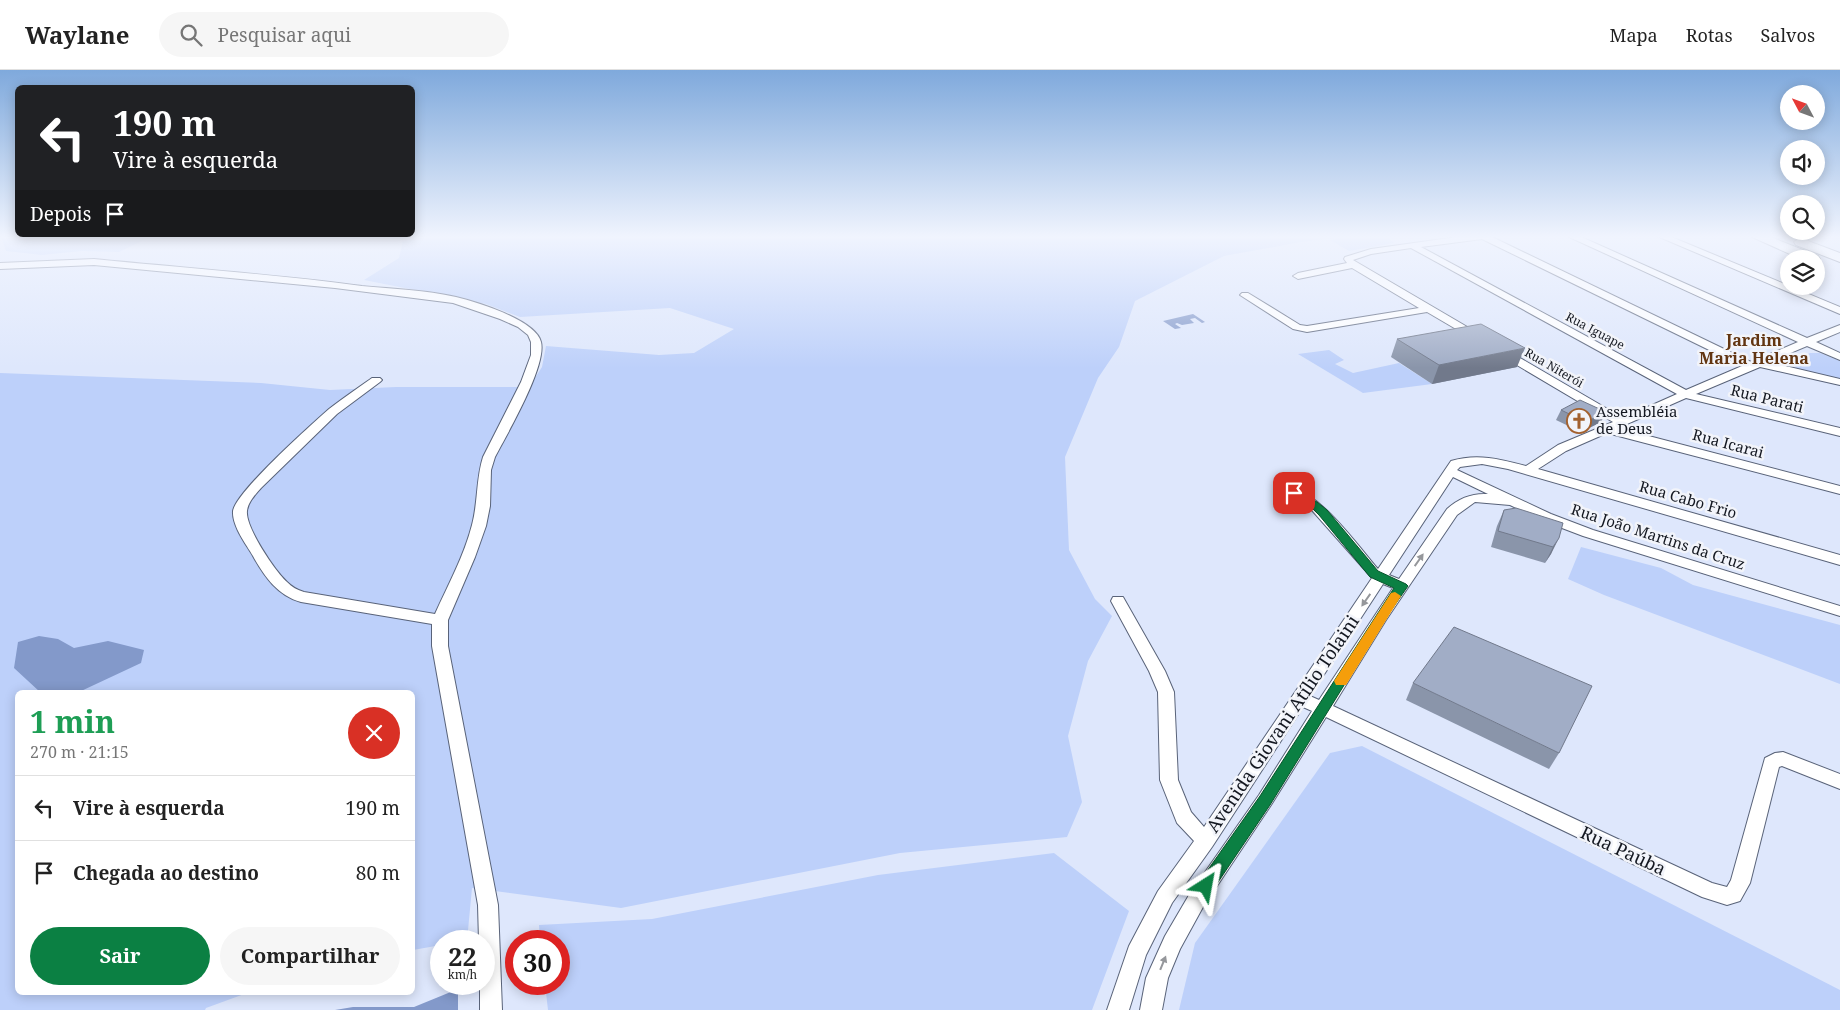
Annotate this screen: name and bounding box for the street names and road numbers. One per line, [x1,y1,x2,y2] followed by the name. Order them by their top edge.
[1563,308,1628,353] street label: Rua Iguape
[1522,344,1587,391] street label: Rua Niterói
[1729,379,1806,417] street label: Rua Parati
[1690,424,1766,462] street label: Rua Icarai
[1637,476,1739,523] street label: Rua Cabo Frio
[1569,498,1748,574] street label: Rua João Martins da Cruz
[1200,610,1364,837] street label: Avenida Giovani Atílio Tolaini
[1577,820,1670,880] street label: Rua Paúba

